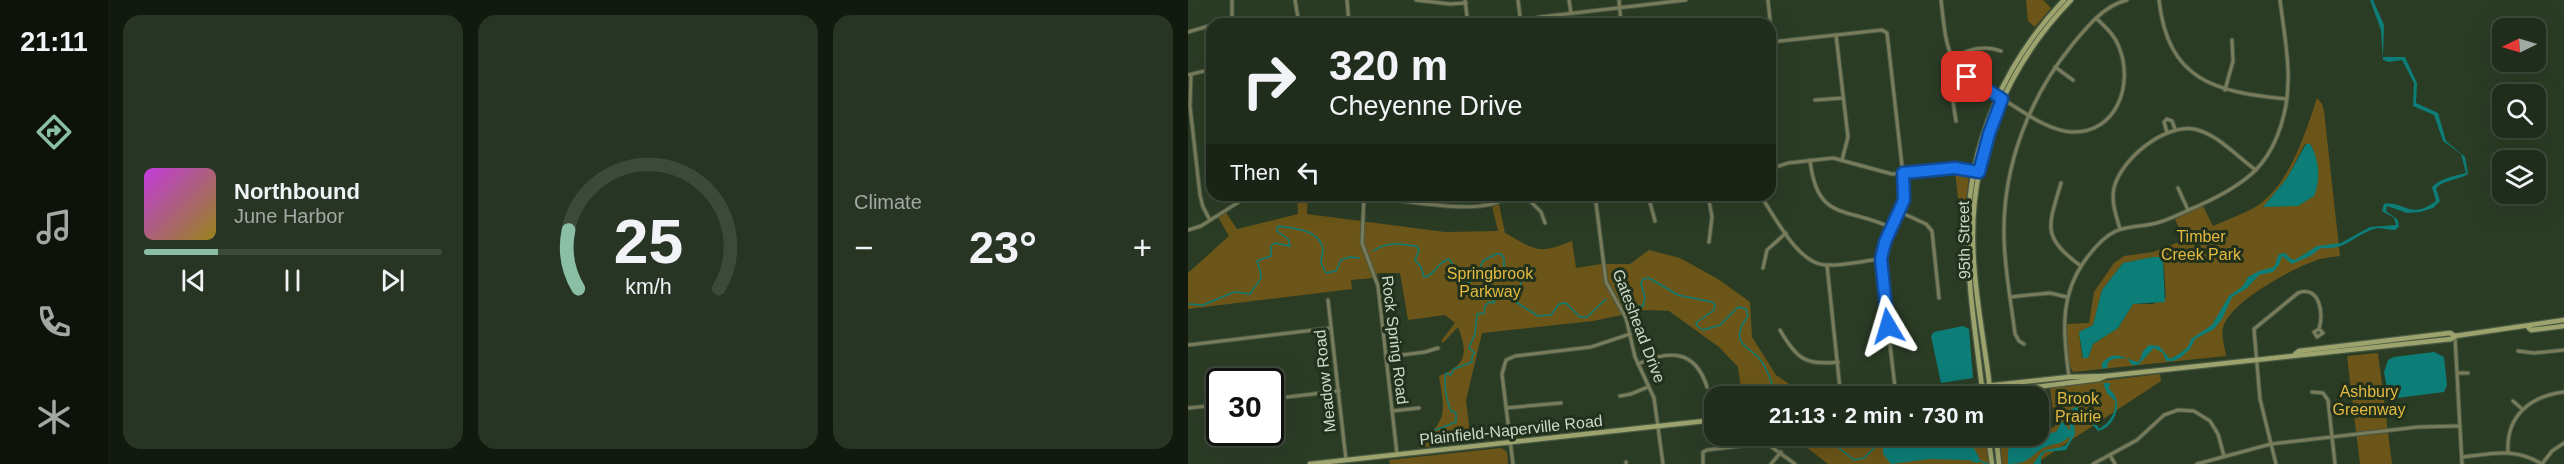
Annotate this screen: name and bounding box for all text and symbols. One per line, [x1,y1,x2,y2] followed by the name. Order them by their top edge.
[2492,18,2546,72] north arrow
[2492,18,2546,204] map controls
[20,27,88,57] text: 21:11
[1230,42,1308,120] icon: right
[1329,42,1448,89] text: 320 m
[1941,51,1992,102] pin
[1950,60,1983,93] icon: arrive
[2492,84,2546,138] button: search
[1329,91,1523,121] text: Cheyenne Drive
[33,111,75,153] icon: directions
[2492,150,2546,204] button: layers
[1292,156,1325,189] icon: left
[1230,160,1280,185] text: Then
[234,179,360,204] text: Northbound
[854,191,922,213] text: Climate
[1955,200,1973,279] street label: 95th Street
[234,205,344,227] text: June Harbor
[33,206,75,248] icon: music
[613,207,683,276] text: 25
[969,222,1037,273] text: 23°
[2161,228,2242,263] park label: Timber Creek Park
[854,229,873,266] text: −
[1133,229,1152,266] text: +
[177,264,210,297] icon: previous
[276,264,309,297] icon: pause
[376,264,409,297] icon: next
[1447,265,1534,300] park label: Springbrook Parkway
[1610,267,1668,385] street label: Gateshead Drive
[625,275,671,299] text: km/h
[1379,275,1411,405] street label: Rock Spring Road
[1856,294,1920,358] position arrow
[33,301,75,343] icon: phone
[1311,329,1339,433] street label: Meadow Road
[1206,368,1284,446] speed limit sign: 30
[2333,383,2405,418] park label: Ashbury Greenway
[2055,390,2101,425] park label: Brook Prairie
[33,396,75,438] icon: climate
[1769,403,1984,428] text: 21:13 · 2 min · 730 m
[1419,412,1603,448] street label: Plainfield-Naperville Road

